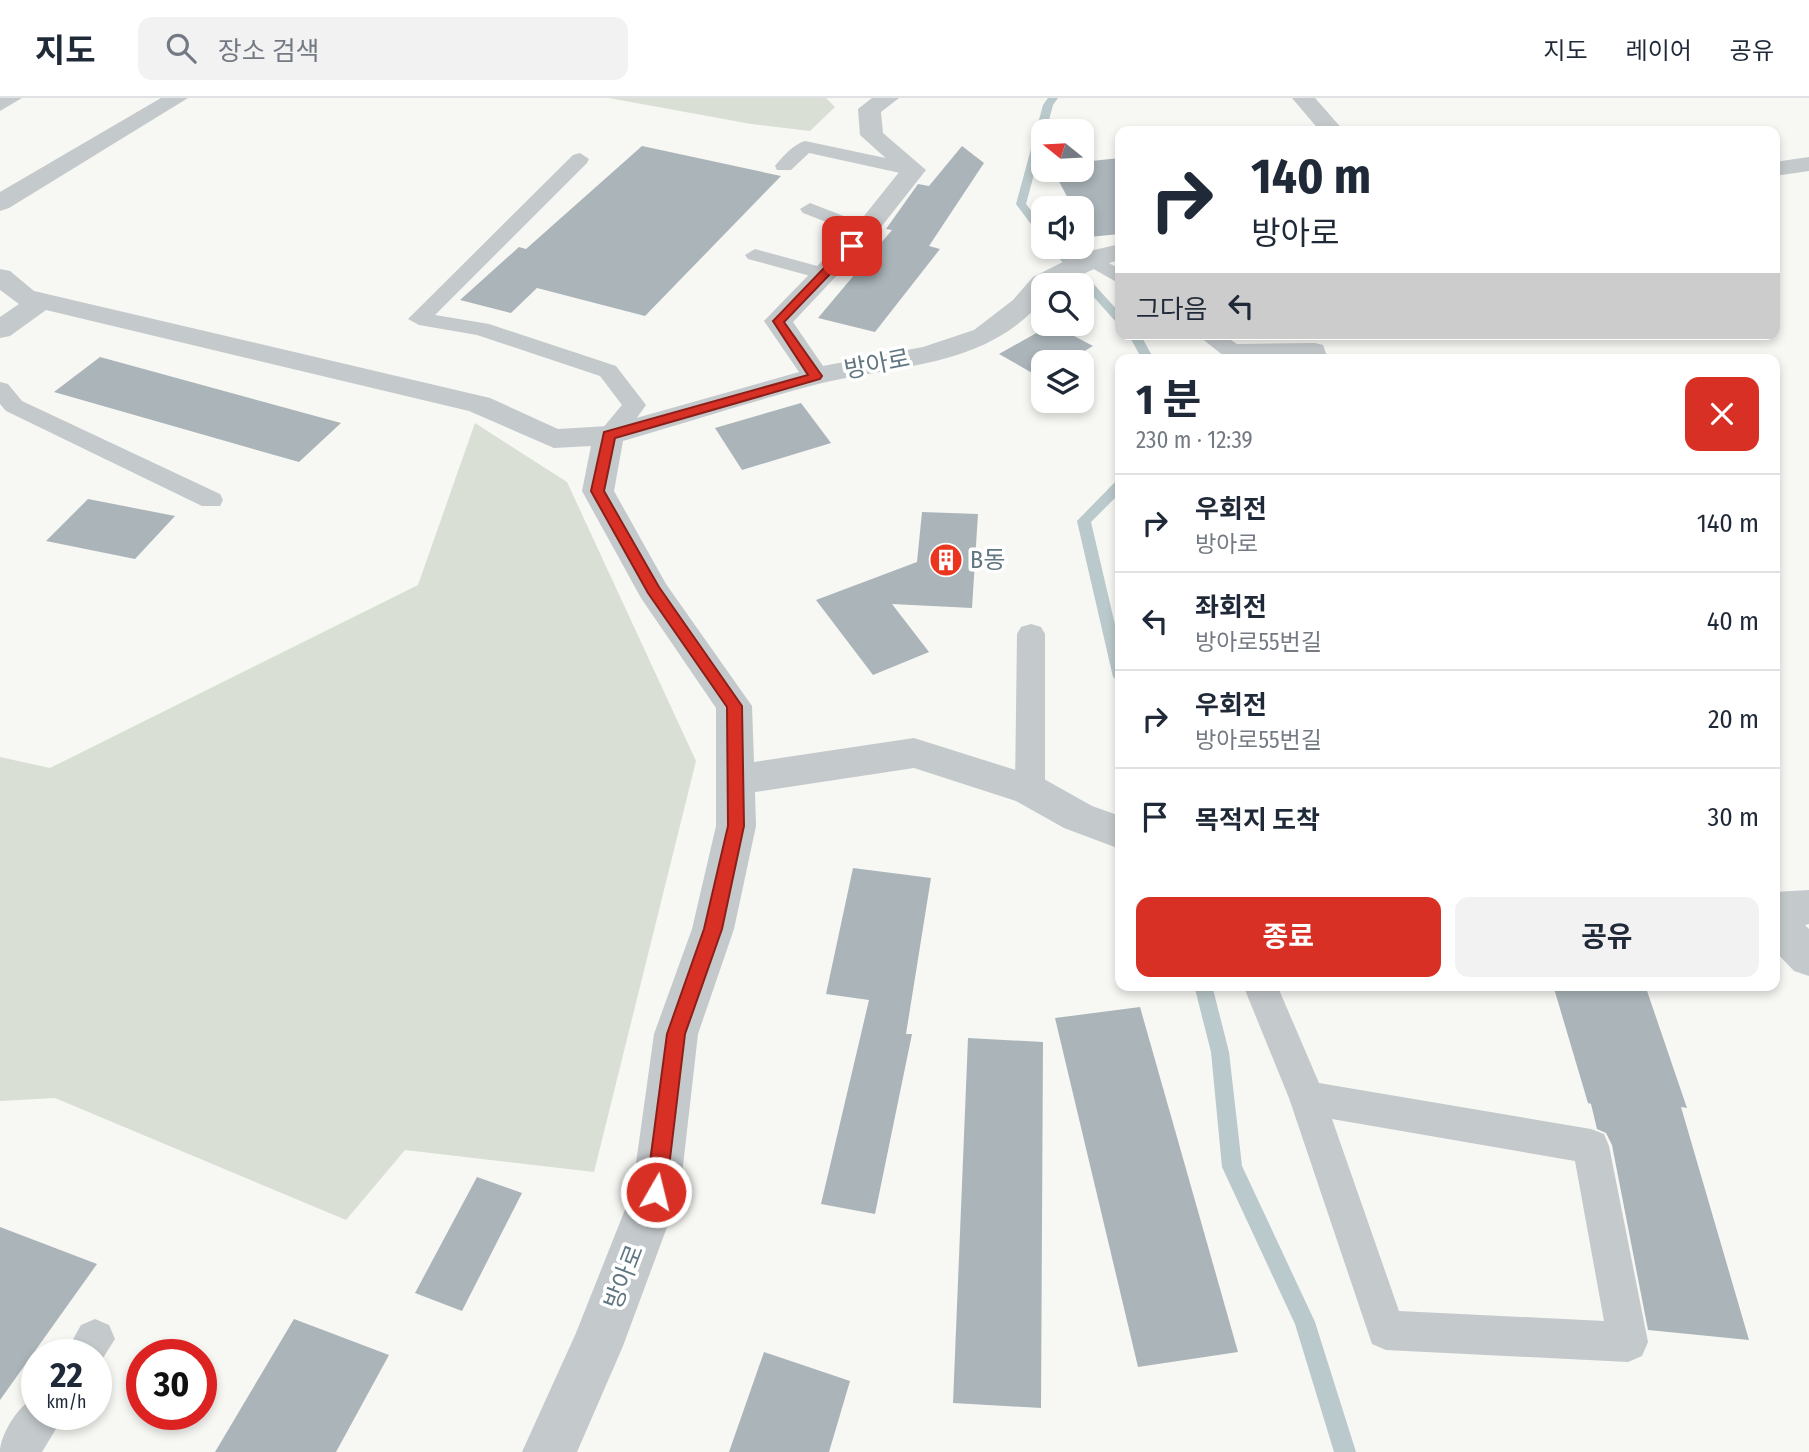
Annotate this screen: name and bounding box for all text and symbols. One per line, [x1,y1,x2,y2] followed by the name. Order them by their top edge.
[138,17,628,80] search box
[162,29,200,67] icon: search
[35,31,96,71] text: 지도
[218,36,320,67] text: 장소 검색
[1543,37,1588,65] text: 지도
[1626,37,1692,65] text: 레이어
[1730,37,1774,65] text: 공유
[1031,119,1094,182] north arrow
[1031,119,1094,413] map controls
[1251,147,1371,206] text: 140 m
[1136,154,1227,245] icon: right
[1031,196,1094,259] button: sound
[1251,214,1339,252] text: 방아로
[822,216,882,276] pin
[833,227,871,265] icon: arrive
[1031,273,1094,336] button: search
[1222,287,1260,325] icon: left
[1136,294,1208,325] text: 그다음
[842,344,912,384] street label: 방아로
[1031,350,1094,413] button: layers
[1136,375,1201,425] text: 1 분
[1685,377,1759,451] button: close
[1136,426,1253,454] text: 230 m · 12:39
[1195,494,1267,525] text: 우회전
[1136,504,1174,542] icon: right
[1697,508,1759,539] text: 140 m
[1195,530,1258,558] text: 방아로
[927,541,965,579] building icon: B동
[970,546,1005,574] place label: B동
[1195,592,1267,623] text: 좌회전
[1136,602,1174,640] icon: left
[1707,606,1759,637] text: 40 m
[1195,628,1322,656] text: 방아로55번길
[1195,690,1267,721] text: 우회전
[1136,700,1174,738] icon: right
[1708,704,1759,735] text: 20 m
[1195,726,1322,754] text: 방아로55번길
[1136,798,1174,836] icon: arrive
[1708,802,1759,833] text: 30 m
[1195,805,1320,836] text: 목적지 도착
[1136,897,1441,977] button: 종료
[1455,897,1759,977] button: 공유
[619,1155,693,1229] position arrow
[599,1241,649,1313] street label: 방아로
[126,1339,217,1430] speed limit sign: 30
[50,1354,83,1396] text: 22
[46,1391,87,1413] text: km/h

